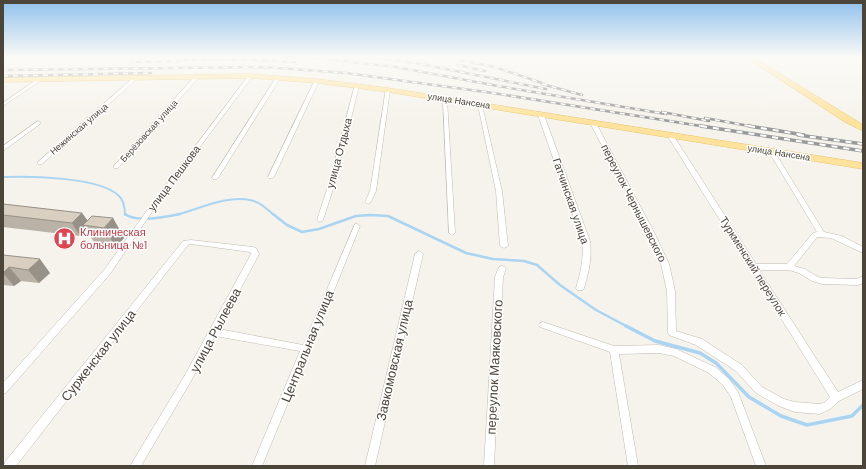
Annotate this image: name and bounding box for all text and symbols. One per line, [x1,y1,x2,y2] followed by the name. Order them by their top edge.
[427,90,491,112] street label: улица Нансена
[118,97,180,165] street label: Берёзовская улица
[47,100,111,158] street label: Нежинская улица
[323,115,355,190] street label: улица Отдыха
[145,142,204,214] street label: улица Пешкова
[598,142,670,264] street label: переулок Чернышевского
[747,142,811,164] street label: улица Нансена
[550,156,593,247] street label: Гатчинская улица
[717,214,789,318] street label: Туркменский переулок
[51,225,77,251] hospital icon: Клиническая больница №1
[80,225,147,252] place label: Клиническая больница №1
[186,284,245,375] street label: улица Рылеева
[277,287,338,405] street label: Центральная улица
[372,297,417,422] street label: Завкомовская улица
[482,299,507,435] street label: переулок Маяковского
[57,305,140,405] street label: Сурженская улица

